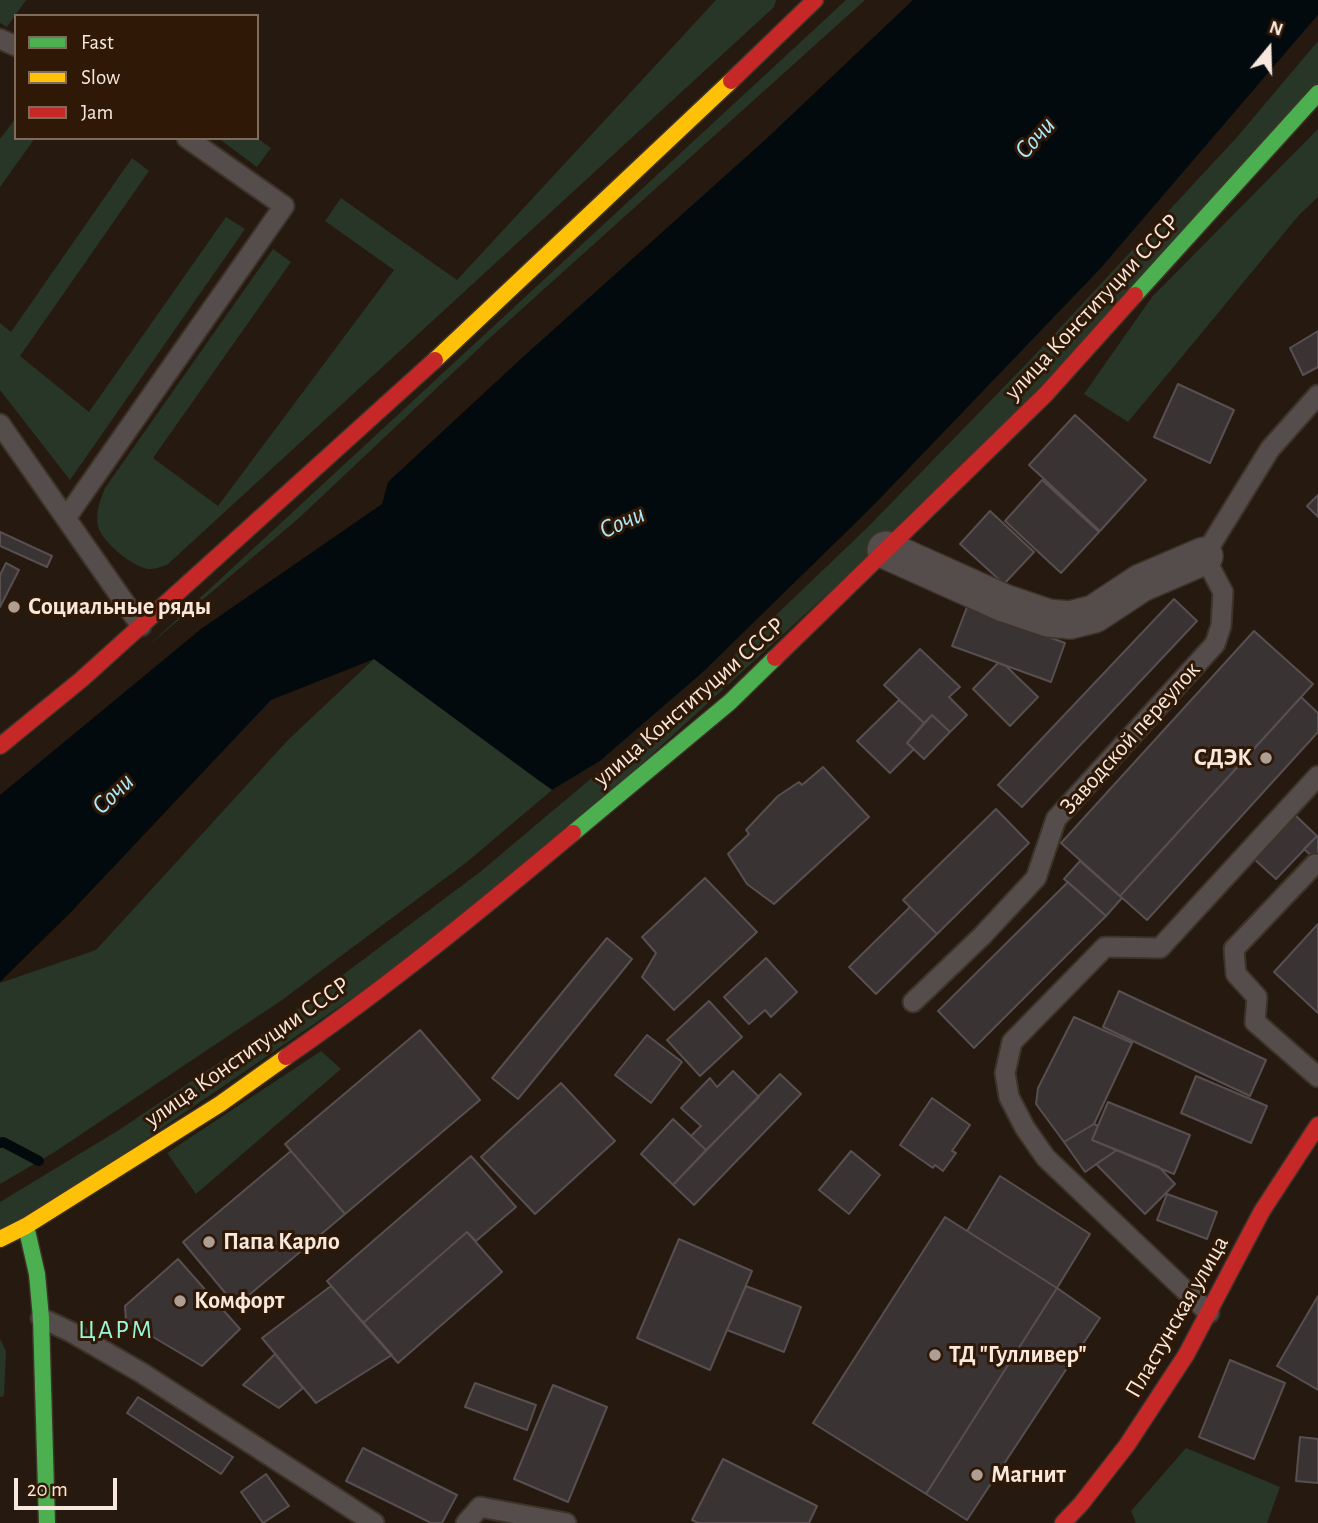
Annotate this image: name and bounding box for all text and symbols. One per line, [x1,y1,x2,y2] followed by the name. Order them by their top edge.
[14,14,259,140] legend
[1234,14,1304,84] north arrow
[1267,18,1285,40] text: N
[81,32,114,53] text: Fast
[81,67,120,88] text: Slow
[81,102,113,123] text: Jam
[1008,110,1062,166] water label: Сочи
[998,208,1186,406] street label: улица Конституции СССР
[594,498,650,546] water label: Сочи
[28,593,211,621] place label: Социальные ряды
[6,599,22,615] marker: Социальные ряды
[588,611,790,793] street label: улица Конституции СССР
[1054,656,1206,820] street label: Заводской переулок
[1194,744,1252,772] place label: СДЭК
[1258,750,1274,766] marker: СДЭК
[85,767,141,821] water label: Сочи
[139,970,355,1134] street label: улица Конституции СССР
[223,1228,340,1256] place label: Папа Карло
[1119,1231,1235,1403] street label: Пластунская улица
[201,1234,217,1250] marker: Папа Карло
[194,1287,284,1315] place label: Комфорт
[172,1293,188,1309] marker: Комфорт
[78,1314,154,1346] district label: ЦАРМ
[949,1341,1087,1369] place label: ТД "Гулливер"
[927,1347,943,1363] marker: ТД "Гулливер"
[991,1461,1066,1489] place label: Магнит
[18,1464,121,1508] scale bar
[969,1467,985,1483] marker: Магнит
[27,1479,68,1500] text: 20 m

